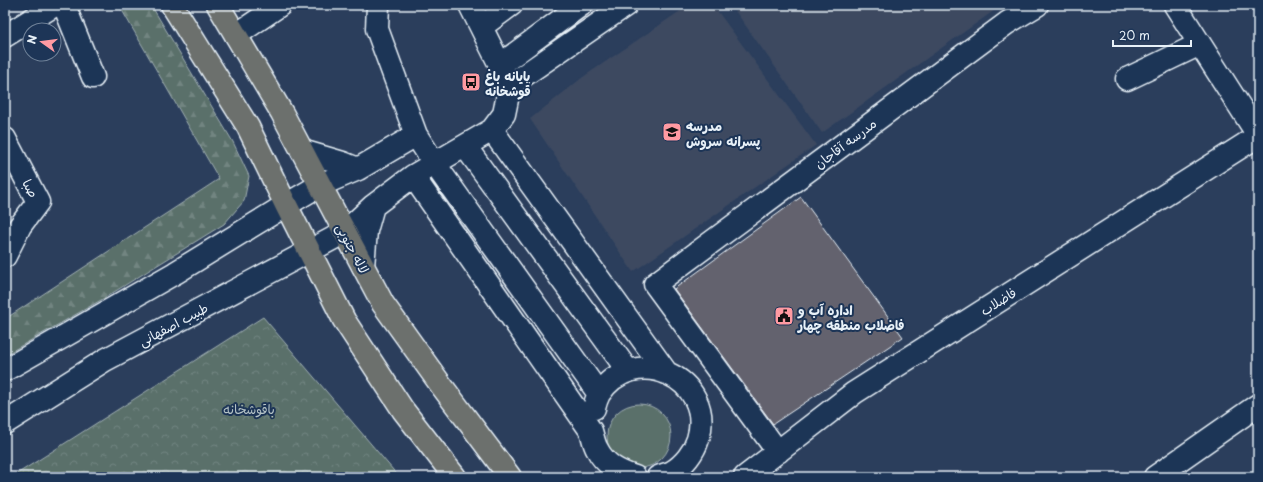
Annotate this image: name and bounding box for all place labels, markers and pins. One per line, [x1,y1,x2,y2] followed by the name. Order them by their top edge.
[485,66,531,100] place label: پایانه باغ قوشخانه
[460,71,482,93] bus stop icon: پایانه باغ قوشخانه
[686,116,761,151] place label: مدرسه پسرانه سروش
[661,121,683,143] school or university icon: مدرسه پسرانه سروش
[797,300,905,334] place label: اداره آب و فاضلاب منطقه چهار
[773,305,795,327] public building icon: اداره آب و فاضلاب منطقه چهار

